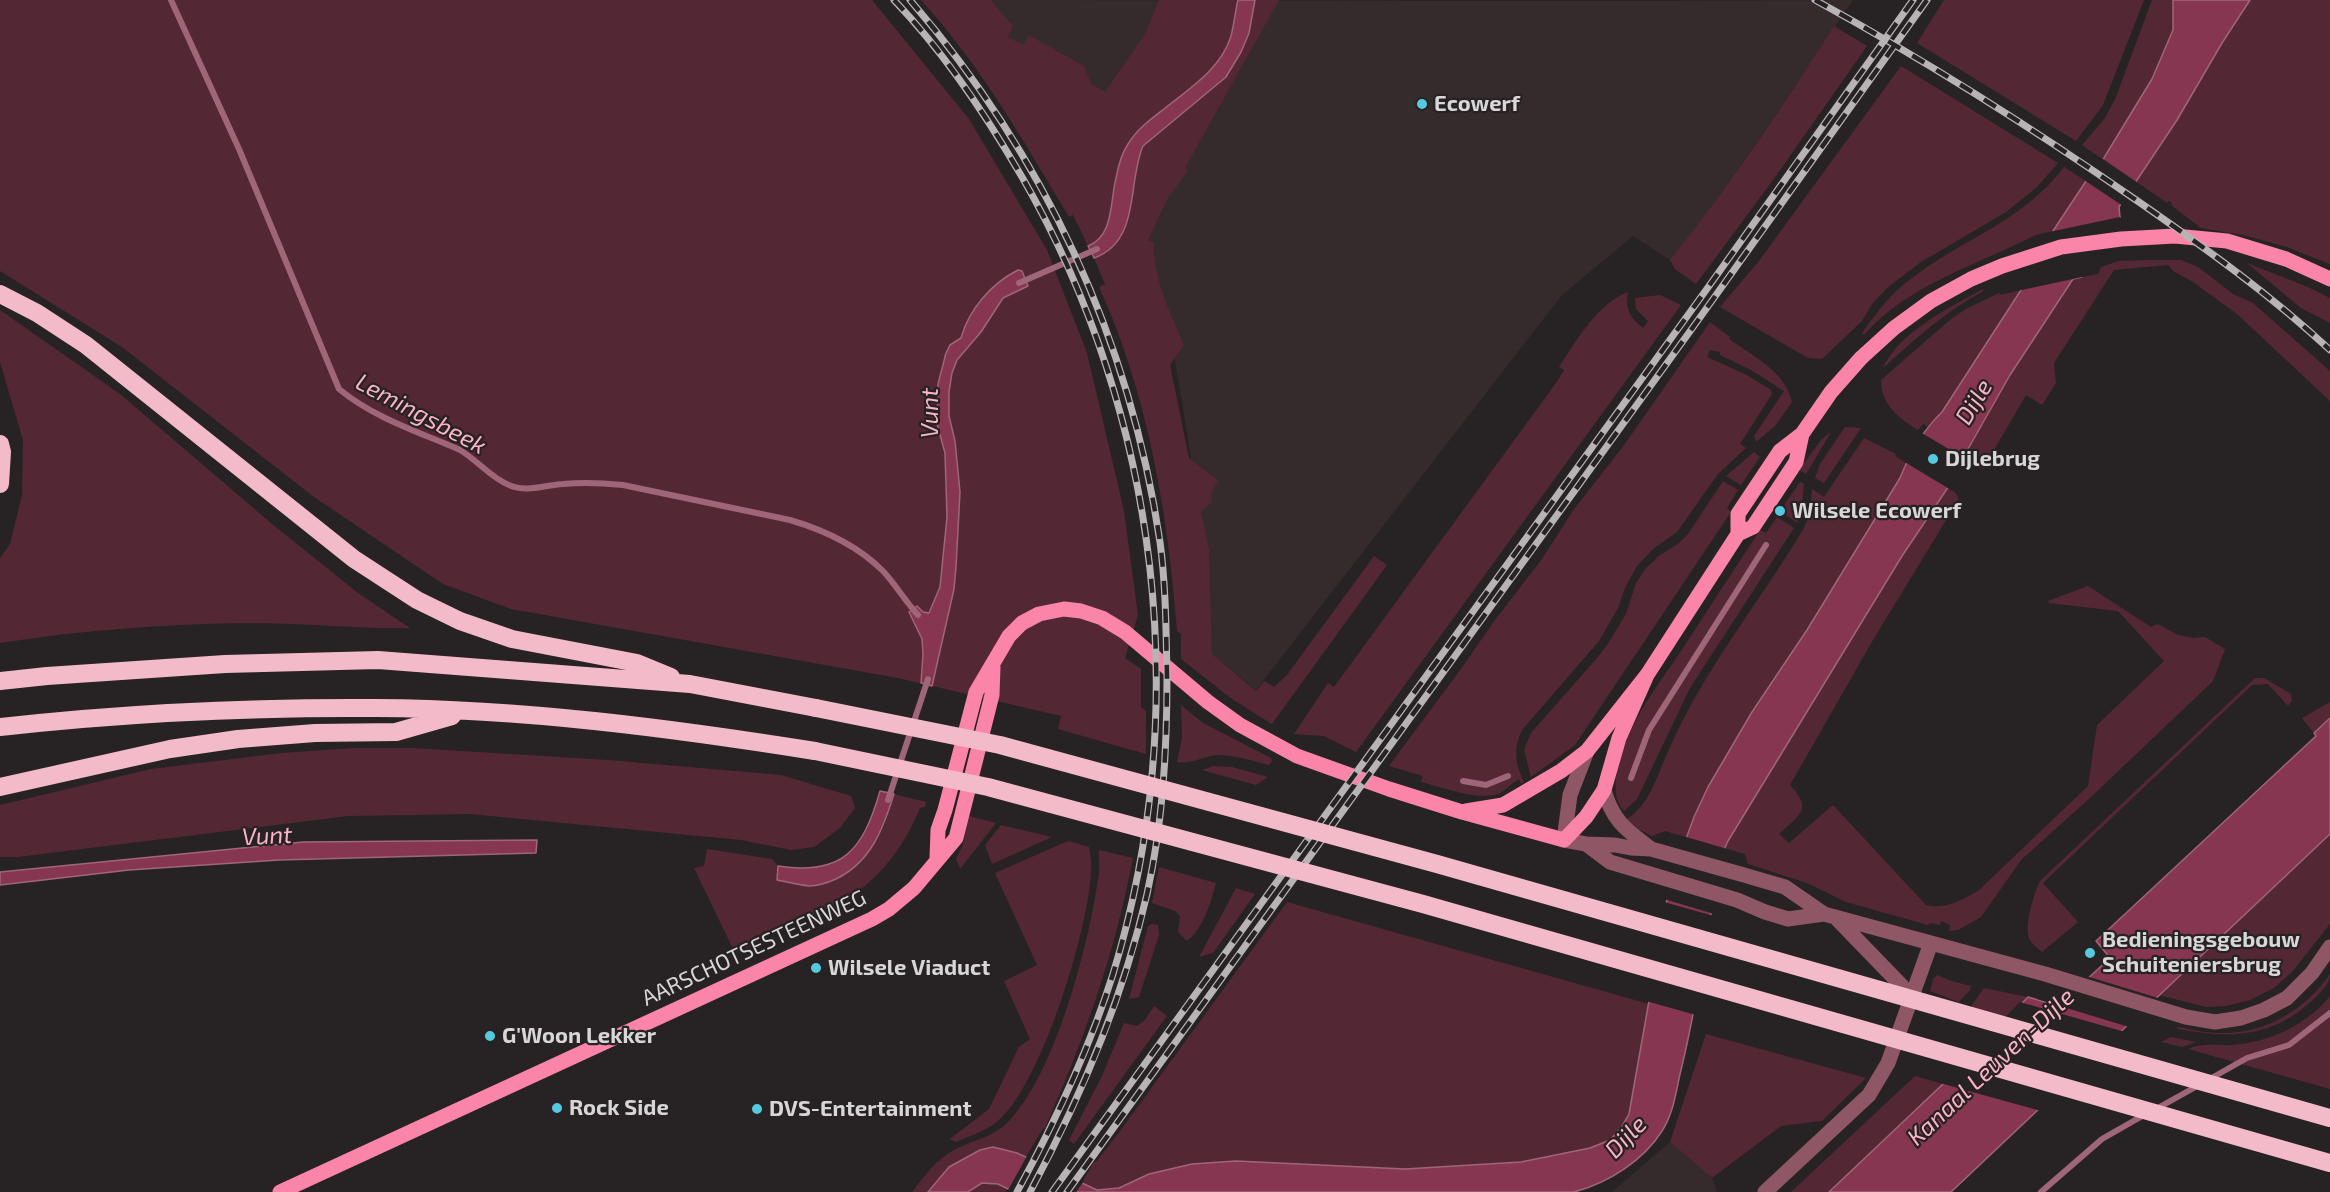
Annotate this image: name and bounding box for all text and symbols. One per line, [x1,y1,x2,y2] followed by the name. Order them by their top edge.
[1434,91,1520,117] place label: Ecowerf
[1415,97,1429,111] marker: Ecowerf
[351,368,491,460] water label: Lemingsbeek
[1949,374,1999,430] water label: Dijle
[916,388,944,438] water label: Vunt
[1945,446,2040,472] place label: Dijlebrug
[1926,452,1940,466] marker: Dijlebrug
[1792,498,1961,524] place label: Wilsele Ecowerf
[1773,504,1787,518] marker: Wilsele Ecowerf
[241,820,293,852] water label: Vunt
[638,884,870,1012] street label: AARSCHOTSESTEENWEG
[2102,927,2300,978] place label: Bedieningsgebouw Schuiteniersbrug
[2083,946,2097,960] marker: Bedieningsgebouw Schuiteniersbrug
[828,955,990,981] place label: Wilsele Viaduct
[809,961,823,975] marker: Wilsele Viaduct
[1902,982,2080,1152] water label: Kanaal Leuven-Dijle
[502,1023,656,1049] place label: G'Woon Lekker
[483,1029,497,1043] marker: G'Woon Lekker
[569,1095,669,1121] place label: Rock Side
[769,1096,972,1122] place label: DVS-Entertainment
[550,1101,564,1115] marker: Rock Side
[750,1102,764,1116] marker: DVS-Entertainment
[1599,1110,1653,1164] water label: Dijle

